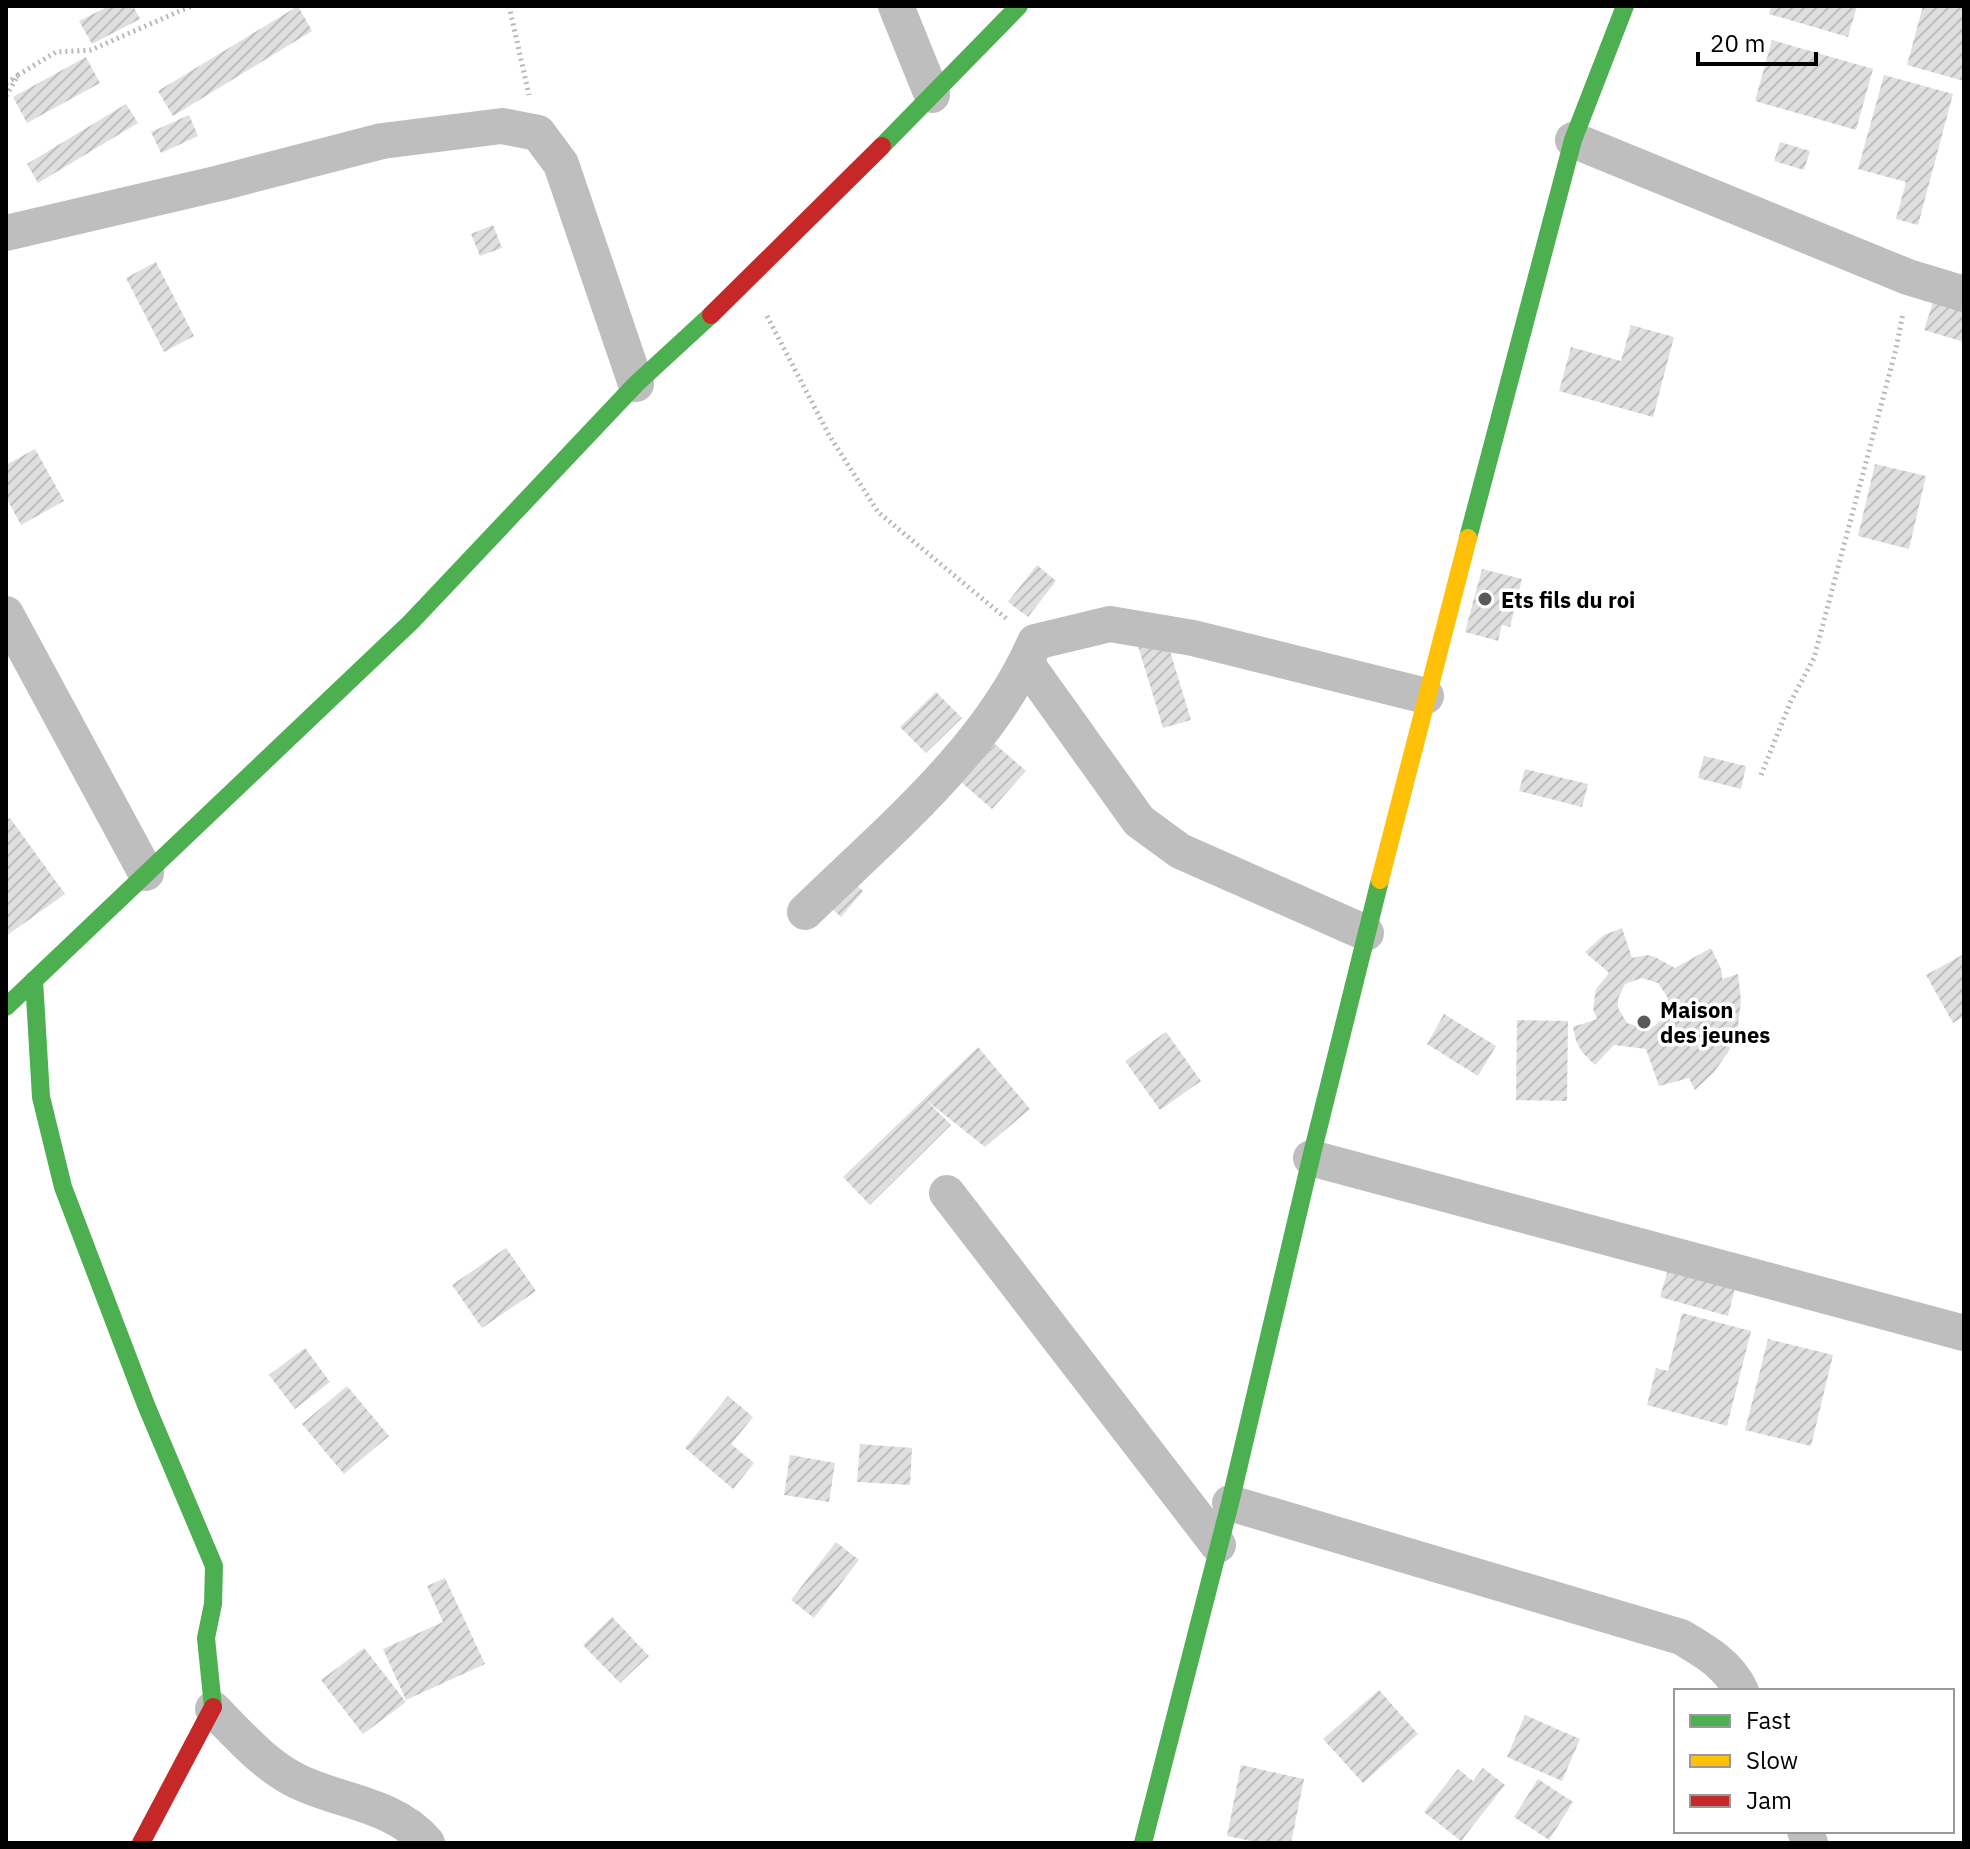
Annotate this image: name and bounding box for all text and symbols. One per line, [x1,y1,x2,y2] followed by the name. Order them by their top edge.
[1698,16,1816,66] scale bar
[1710,27,1765,59] text: 20 m
[1501,585,1635,614] place label: Ets fils du roi
[1476,590,1494,608] marker: Ets fils du roi
[1660,995,1770,1049] place label: Maison des jeunes
[1635,1013,1653,1031] marker: Maison des jeunes
[1674,1689,1954,1833] legend
[1746,1704,1791,1736] text: Fast
[1746,1744,1798,1776] text: Slow
[1746,1784,1792,1816] text: Jam

